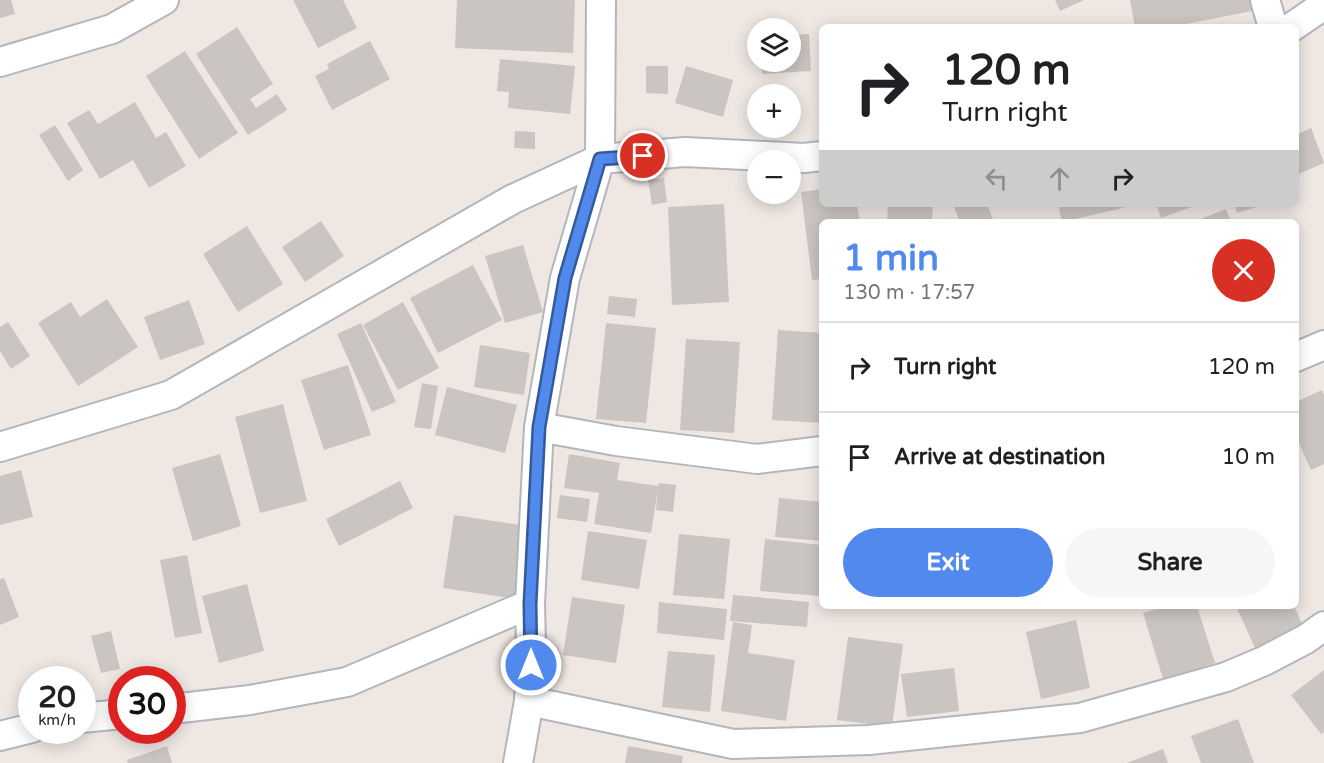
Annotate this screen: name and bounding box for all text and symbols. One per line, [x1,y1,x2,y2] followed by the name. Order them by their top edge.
[747,18,801,204] map controls
[747,18,801,72] button: layers
[942,45,1071,96] text: 120 m
[843,48,921,126] icon: right
[747,84,801,138] button: +
[942,96,1068,129] text: Turn right
[617,130,668,181] pin
[626,139,659,172] icon: arrive
[747,150,801,204] button: −
[980,162,1013,195] icon: left
[1043,162,1076,195] icon: ahead
[1106,162,1139,195] icon: right
[843,237,939,280] text: 1 min
[1212,239,1275,302] button: close
[843,281,975,305] text: 130 m · 17:57
[843,351,876,384] icon: right
[894,354,996,380] text: Turn right
[1208,354,1275,380] text: 120 m
[843,441,876,474] icon: arrive
[894,444,1105,470] text: Arrive at destination
[1221,444,1275,470] text: 10 m
[843,528,1053,597] button: Exit
[1065,528,1275,597] button: Share
[499,633,563,697] position arrow
[108,666,186,744] speed limit sign: 30
[38,679,76,716] text: 20
[38,711,76,729] text: km/h

